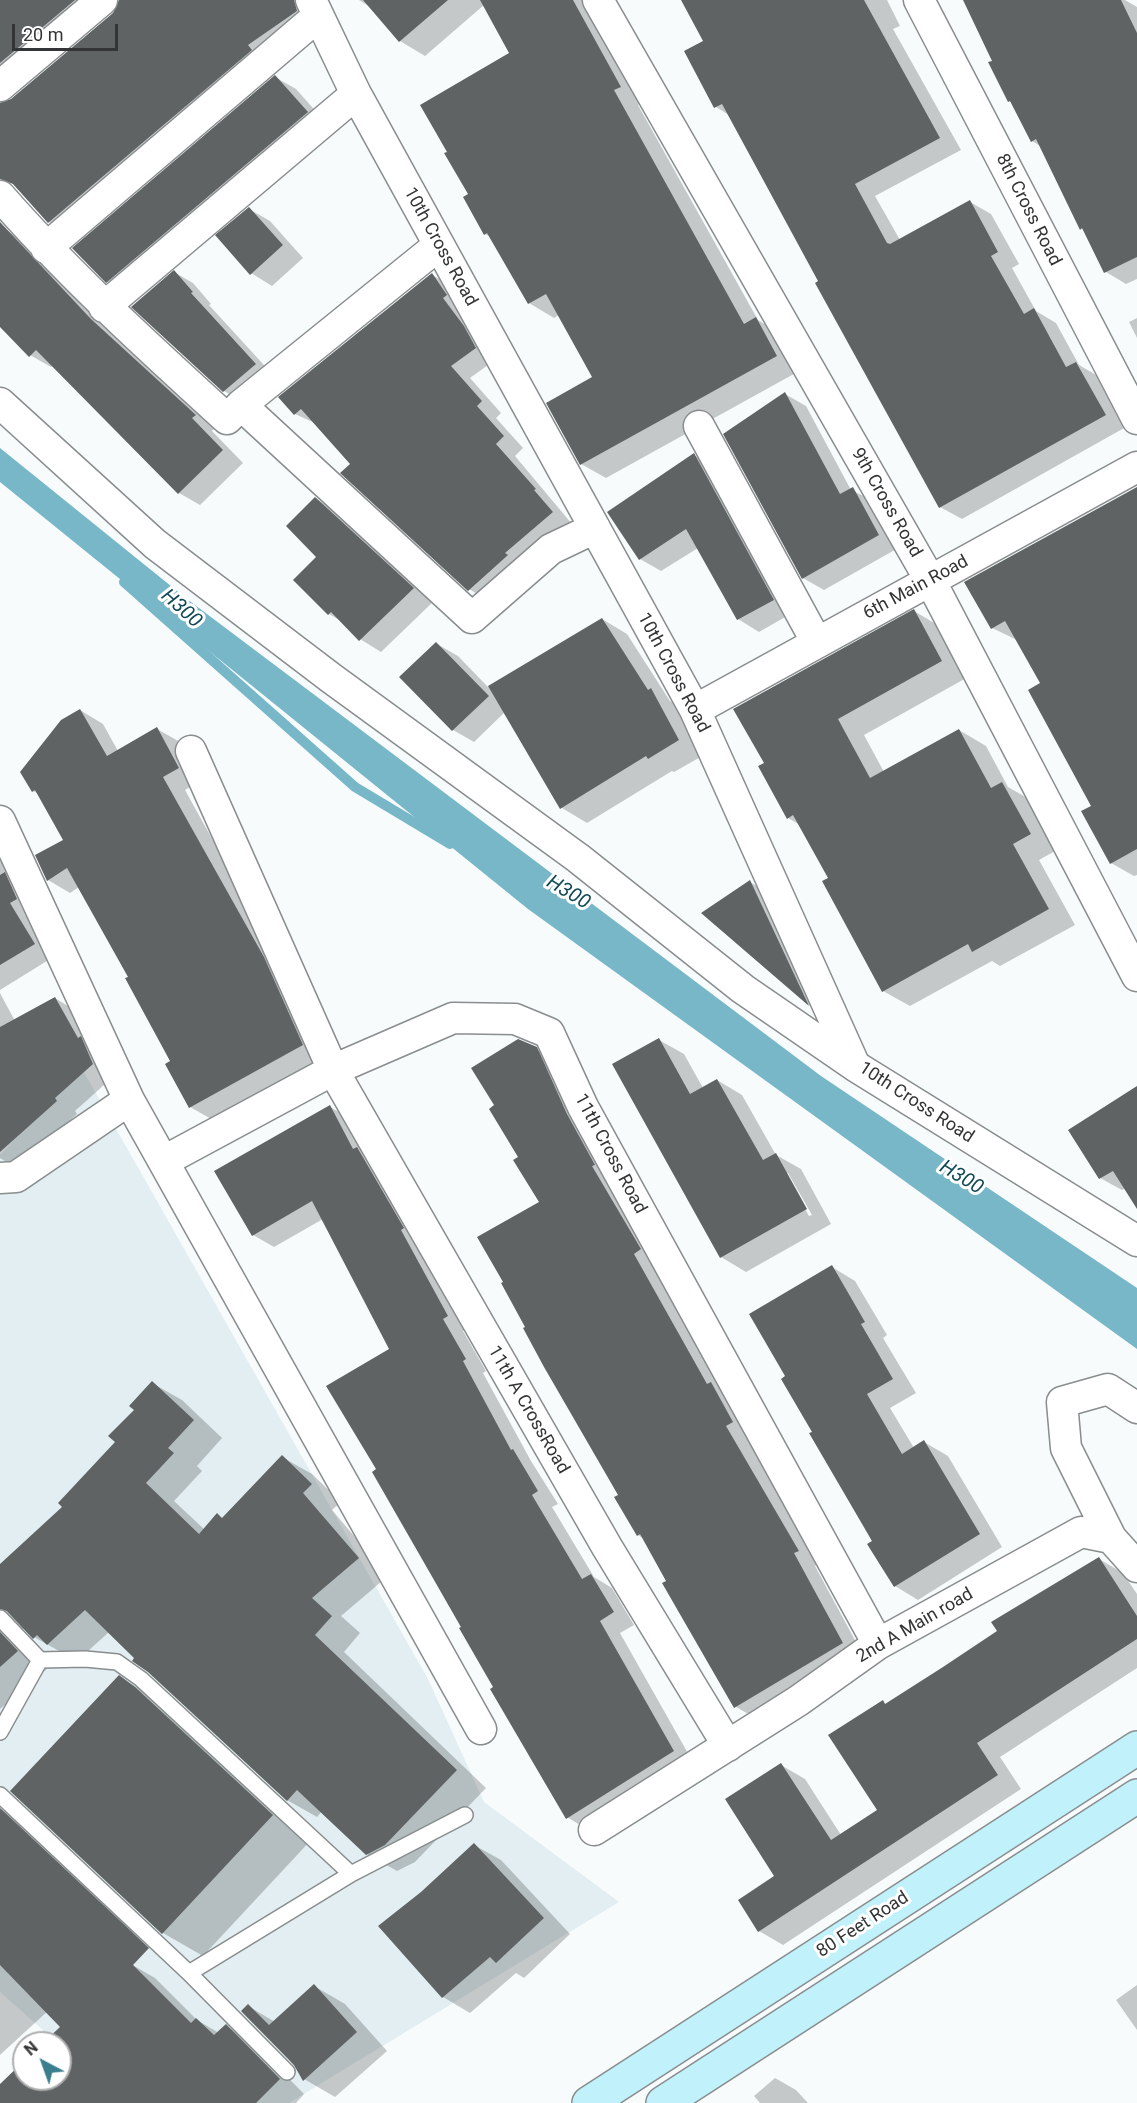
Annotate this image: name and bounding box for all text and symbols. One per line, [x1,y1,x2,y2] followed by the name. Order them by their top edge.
[15,12,122,50] scale bar
[23,24,63,45] text: 20 m
[991,150,1065,270] street label: 8th Cross Road
[398,184,482,310] street label: 10th Cross Road
[846,444,926,562] street label: 9th Cross Road
[860,551,972,625] street label: 6th Main Road
[156,585,206,633] water label: H300
[632,609,714,737] street label: 10th Cross Road
[542,871,594,915] water label: H300
[854,1058,978,1148] street label: 10th Cross Road
[569,1090,651,1218] street label: 11th Cross Road
[935,1156,987,1200] water label: H300
[483,1342,573,1478] street label: 11th A CrossRoad
[853,1584,977,1668] street label: 2nd A Main road
[813,1887,913,1963] street label: 80 Feet Road
[12,2031,72,2091] north arrow
[21,2038,42,2059] text: N

